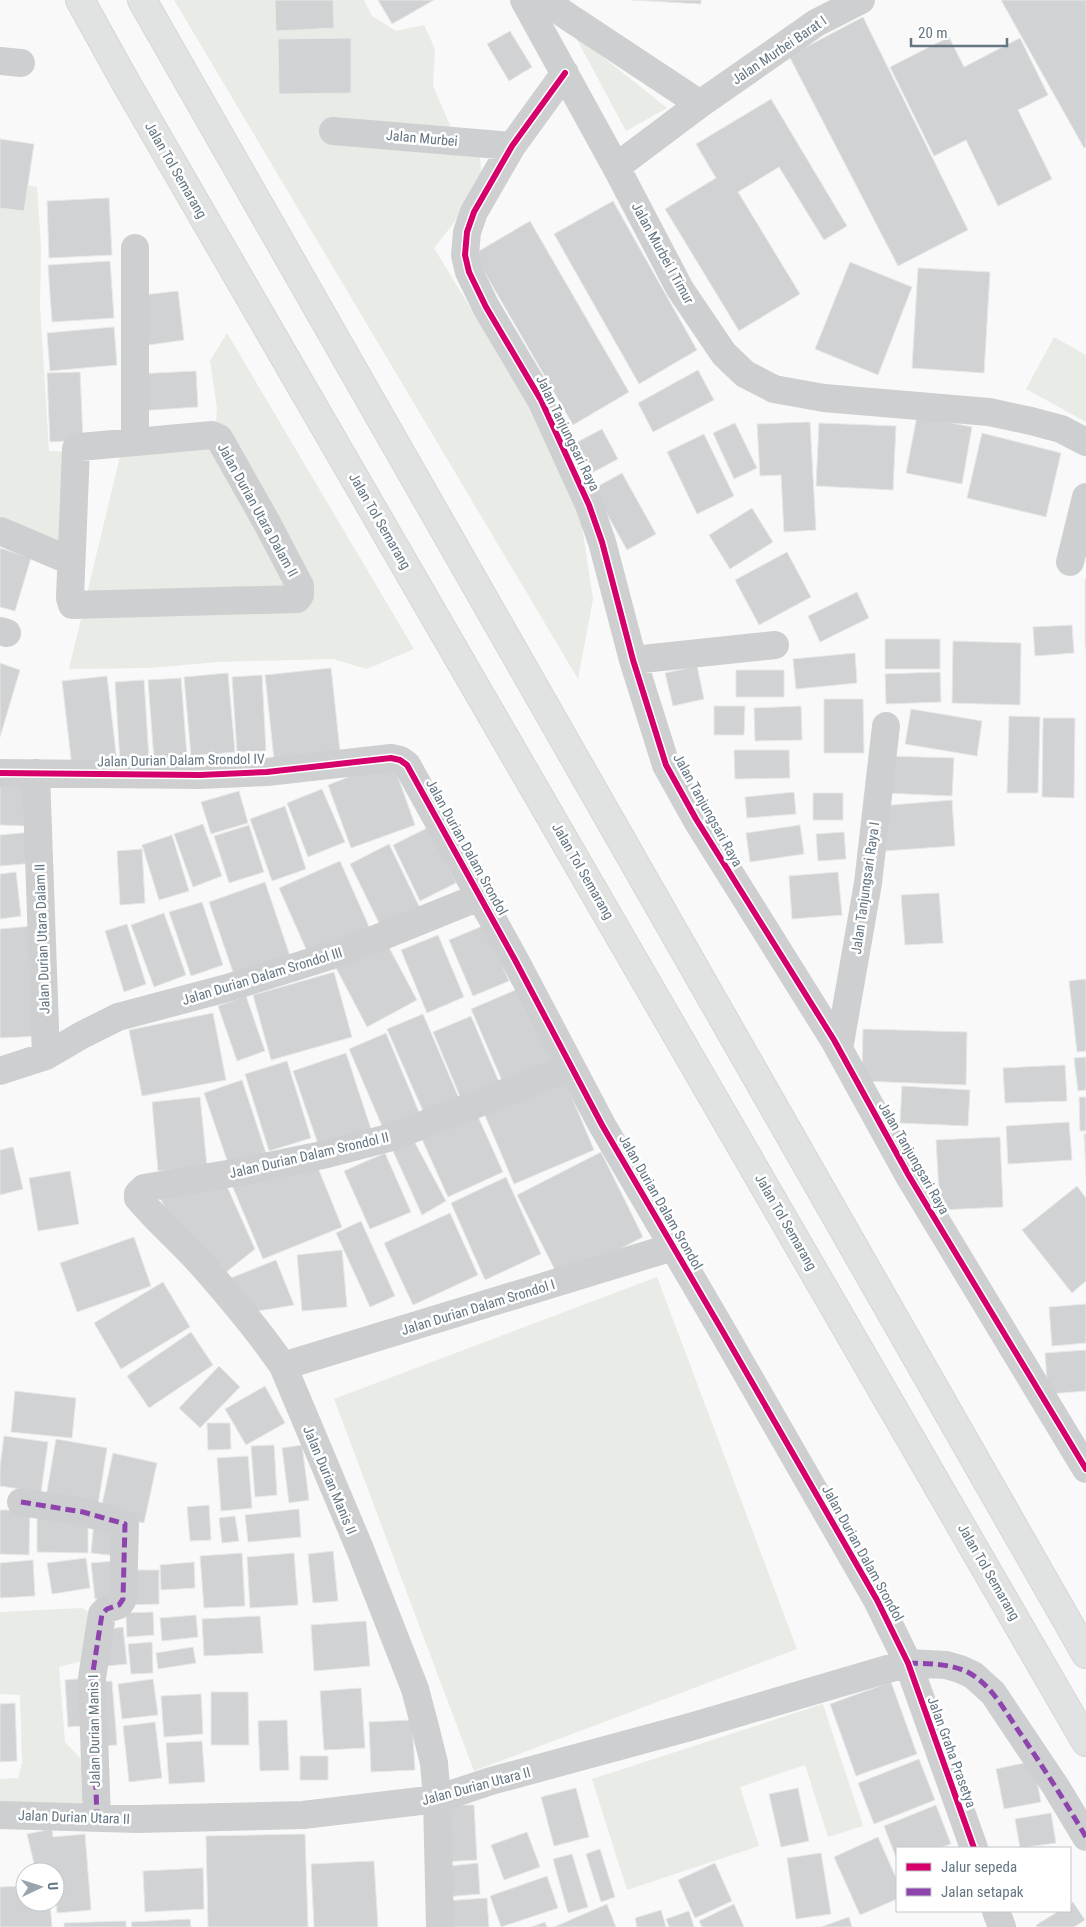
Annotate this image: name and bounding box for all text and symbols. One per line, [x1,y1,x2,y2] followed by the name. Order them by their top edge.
[729,12,829,88] street label: Jalan Murbei Barat I
[911,15,1007,47] scale bar
[918,24,948,42] text: 20 m
[142,119,210,221] street label: Jalan Tol Semarang
[386,127,458,149] street label: Jalan Murbei
[629,200,697,306] street label: Jalan Murbei I Timur
[533,372,603,494] street label: Jalan Tanjungsari Raya
[215,440,301,580] street label: Jalan Durian Utara Dalam II
[346,470,414,572] street label: Jalan Tol Semarang
[97,751,265,769] street label: Jalan Durian Dalam Srondol IV
[670,751,746,869] street label: Jalan Tanjungsari Raya
[423,776,511,918] street label: Jalan Durian Dalam Srondol
[549,820,617,922] street label: Jalan Tol Semarang
[848,821,882,955] street label: Jalan Tanjungsari Raya I
[31,864,53,1014] street label: Jalan Durian Utara Dalam II
[180,944,344,1008] street label: Jalan Durian Dalam Srondol III
[875,1099,953,1217] street label: Jalan Tanjungsari Raya
[228,1129,390,1181] street label: Jalan Durian Dalam Srondol II
[616,1132,706,1272] street label: Jalan Durian Dalam Srondol
[752,1171,820,1273] street label: Jalan Tol Semarang
[399,1276,557,1338] street label: Jalan Durian Dalam Srondol I
[300,1423,360,1537] street label: Jalan Durian Manis II
[819,1482,907,1624] street label: Jalan Durian Dalam Srondol
[955,1521,1023,1623] street label: Jalan Tol Semarang
[85,1675,103,1787] street label: Jalan Durian Manis I
[924,1694,980,1810] street label: Jalan Graha Prasetya
[420,1764,532,1808] street label: Jalan Durian Utara II
[18,1807,130,1827] street label: Jalan Durian Utara II
[896,1847,1071,1912] legend
[941,1858,1017,1876] text: Jalur sepeda
[15,1862,65,1912] north arrow
[45,1882,61,1891] text: U
[941,1883,1024,1901] text: Jalan setapak

